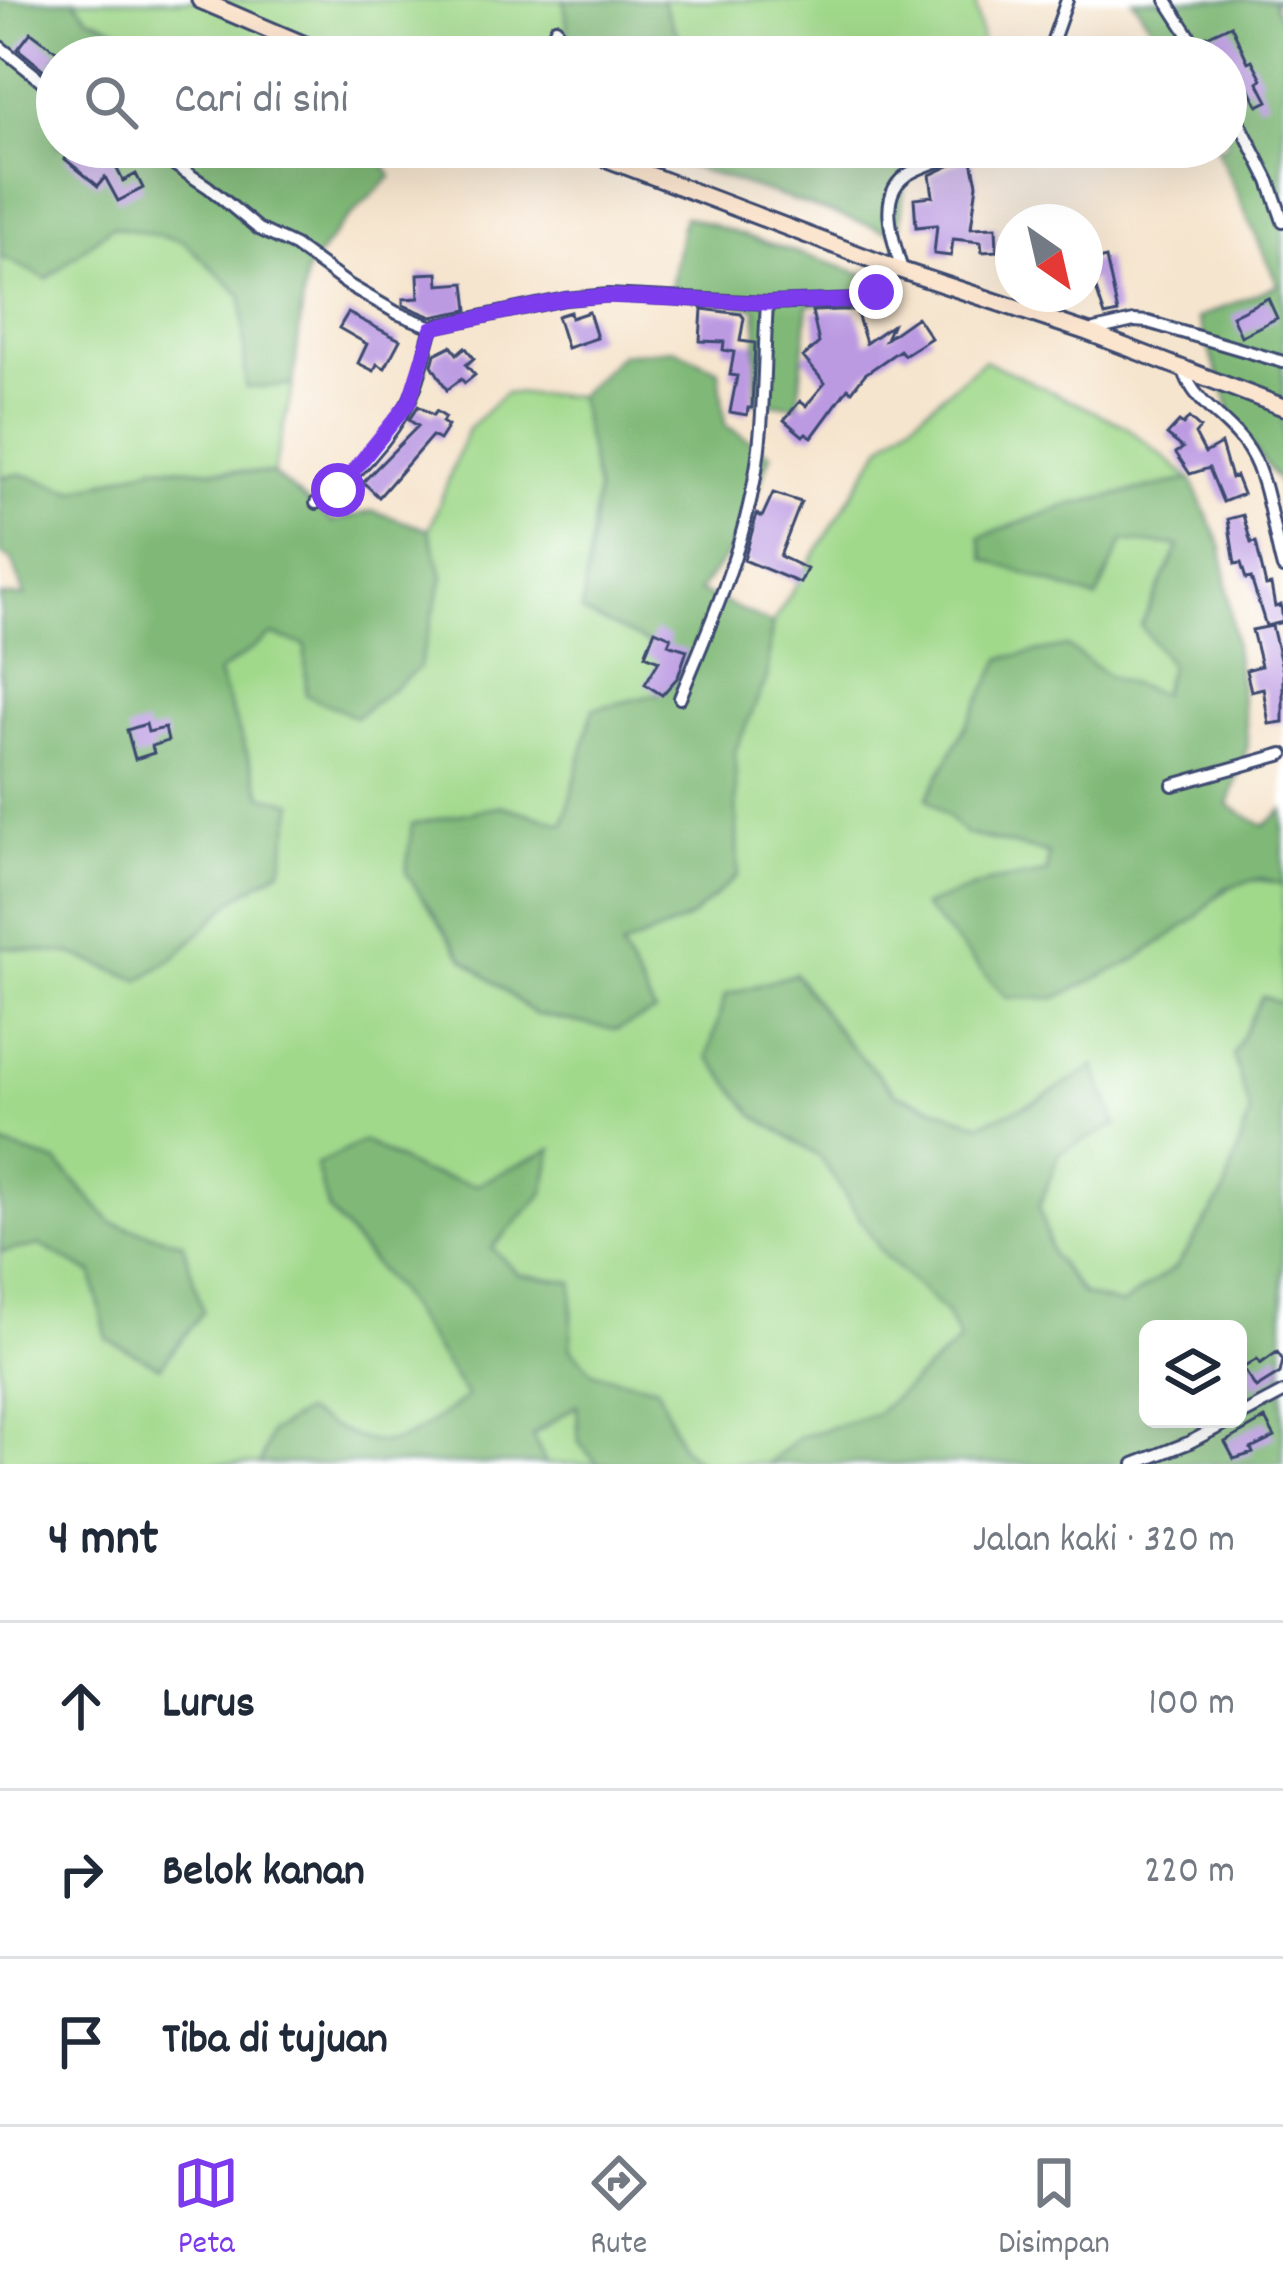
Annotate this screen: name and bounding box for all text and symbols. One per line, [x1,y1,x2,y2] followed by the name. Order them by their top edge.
[36,36,1247,168] search box
[78,69,144,135] icon: search
[174,70,348,134] text: Cari di sini
[995,204,1103,312] north arrow
[849,265,903,319] route end
[311,463,365,517] route start
[1139,1320,1247,1428] map controls
[1139,1320,1247,1428] button: layers
[48,1506,158,1578] text: 4 mnt
[972,1515,1235,1570] text: Jalan kaki · 320 m
[48,1673,114,1739] icon: ahead
[162,1674,255,1738] text: Lurus
[1148,1678,1235,1733] text: 100 m
[48,1841,114,1907] icon: right
[162,1842,365,1906] text: Belok kanan
[1144,1846,1235,1901] text: 220 m
[48,2009,114,2075] icon: arrive
[162,2010,388,2074] text: Tiba di tujuan
[173,2150,239,2269] tab: Peta
[586,2150,652,2269] tab: Rute
[998,2150,1110,2269] tab: Disimpan

